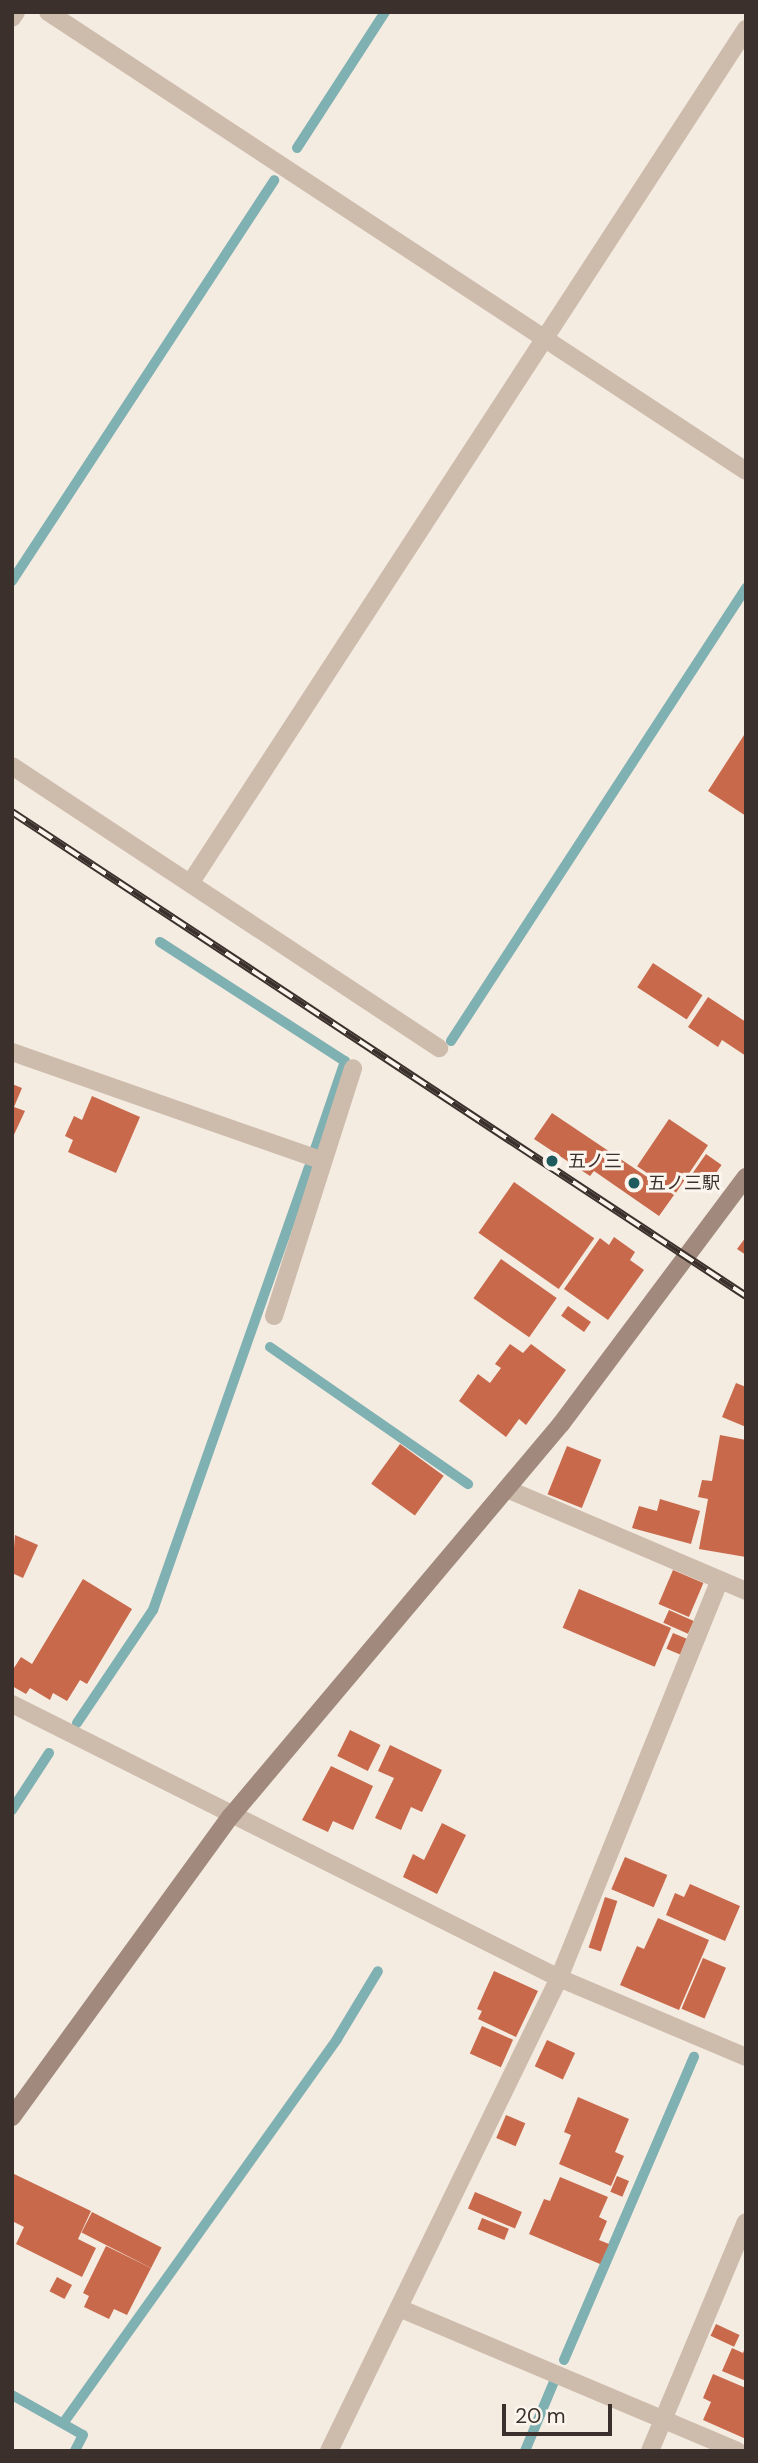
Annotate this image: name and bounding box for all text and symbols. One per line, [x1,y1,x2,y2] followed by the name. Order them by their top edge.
[568,1150,622,1172] place label: 五ノ三
[542,1151,562,1171] marker: 五ノ三
[648,1172,720,1194] place label: 五ノ三駅
[626,1175,642,1191] marker: 五ノ三駅
[506,2390,616,2434] scale bar
[515,2402,566,2430] text: 20 m

